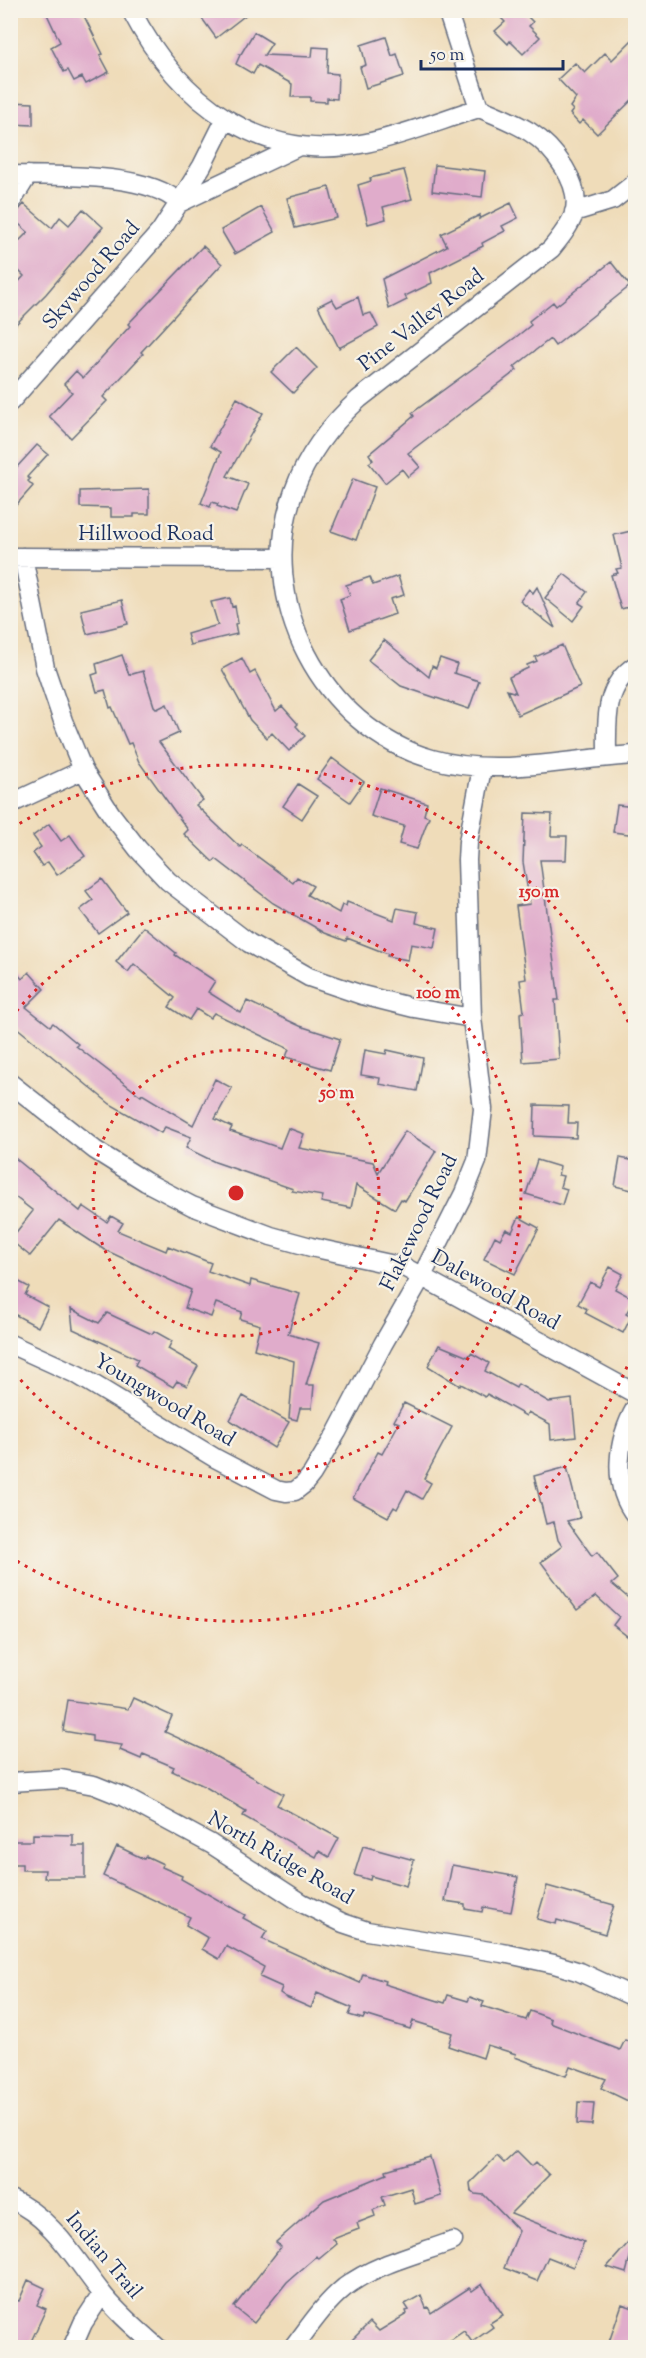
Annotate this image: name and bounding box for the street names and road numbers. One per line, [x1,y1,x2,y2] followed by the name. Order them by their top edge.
[36,215,148,337] street label: Skywood Road
[353,262,491,380] street label: Pine Valley Road
[78,520,214,550] street label: Hillwood Road
[374,1149,466,1297] street label: Flakewood Road
[425,1243,565,1339] street label: Dalewood Road
[87,1347,241,1455] street label: Youngwood Road
[201,1805,359,1913] street label: North Ridge Road
[58,2206,149,2306] street label: Indian Trail

